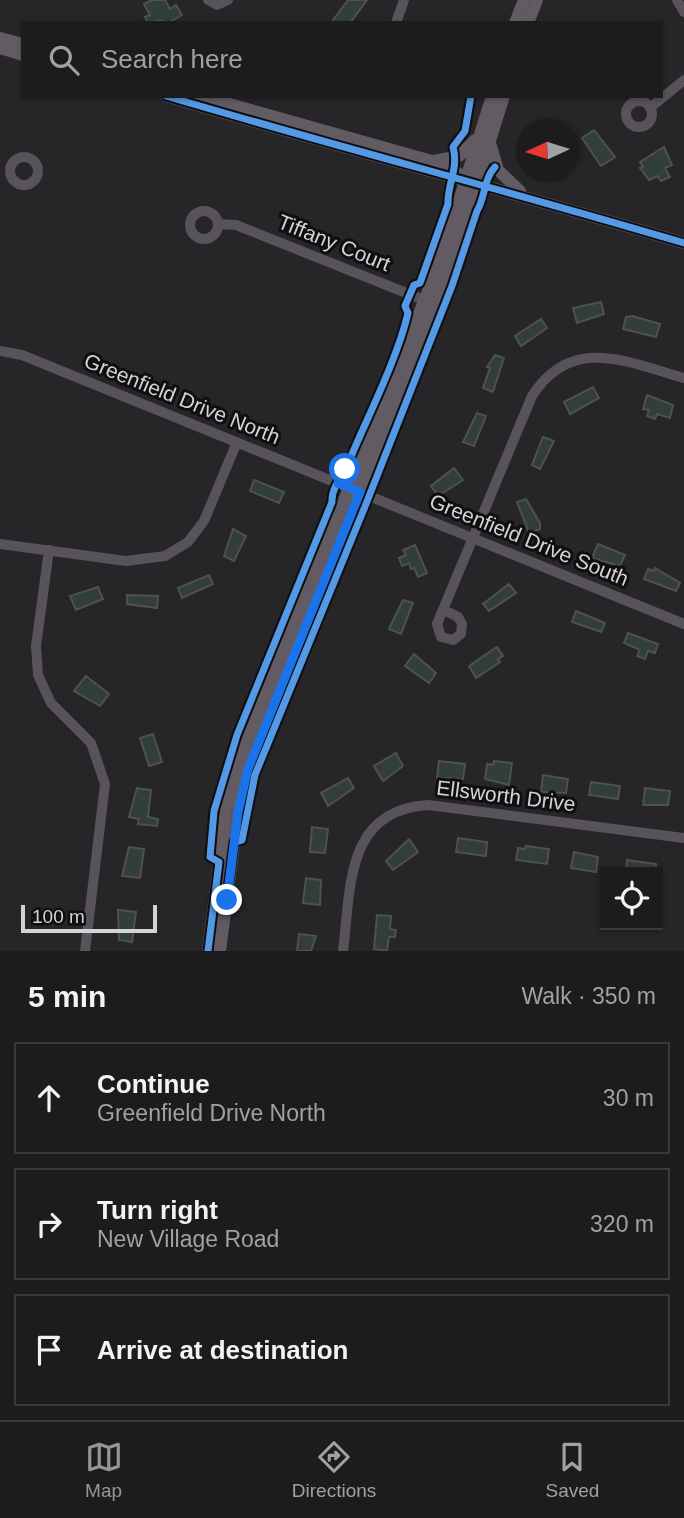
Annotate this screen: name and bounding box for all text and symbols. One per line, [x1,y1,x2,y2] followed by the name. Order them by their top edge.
[21,21,663,98] search box
[45,41,83,79] icon: search
[101,44,243,74] text: Search here
[516,119,579,182] north arrow
[275,210,394,276] street label: Tiffany Court
[81,349,283,448] street label: Greenfield Drive North
[329,453,360,484] route start
[426,489,632,590] street label: Greenfield Drive South
[435,776,577,815] street label: Ellsworth Drive
[600,867,663,930] map controls
[600,867,663,930] button: locate
[211,884,242,915] route end
[21,902,158,934] scale bar
[32,906,85,927] text: 100 m
[28,980,106,1013] text: 5 min
[521,983,656,1009] text: Walk · 350 m
[97,1069,210,1099] text: Continue
[30,1079,68,1117] icon: ahead
[603,1085,654,1111] text: 30 m
[97,1100,326,1126] text: Greenfield Drive North
[97,1195,218,1225] text: Turn right
[30,1205,68,1243] icon: right
[590,1211,654,1237] text: 320 m
[97,1226,279,1252] text: New Village Road
[30,1331,68,1369] icon: arrive
[97,1335,348,1365] text: Arrive at destination
[85,1438,123,1502] tab: Map
[292,1438,376,1502] tab: Directions
[545,1438,599,1502] tab: Saved

